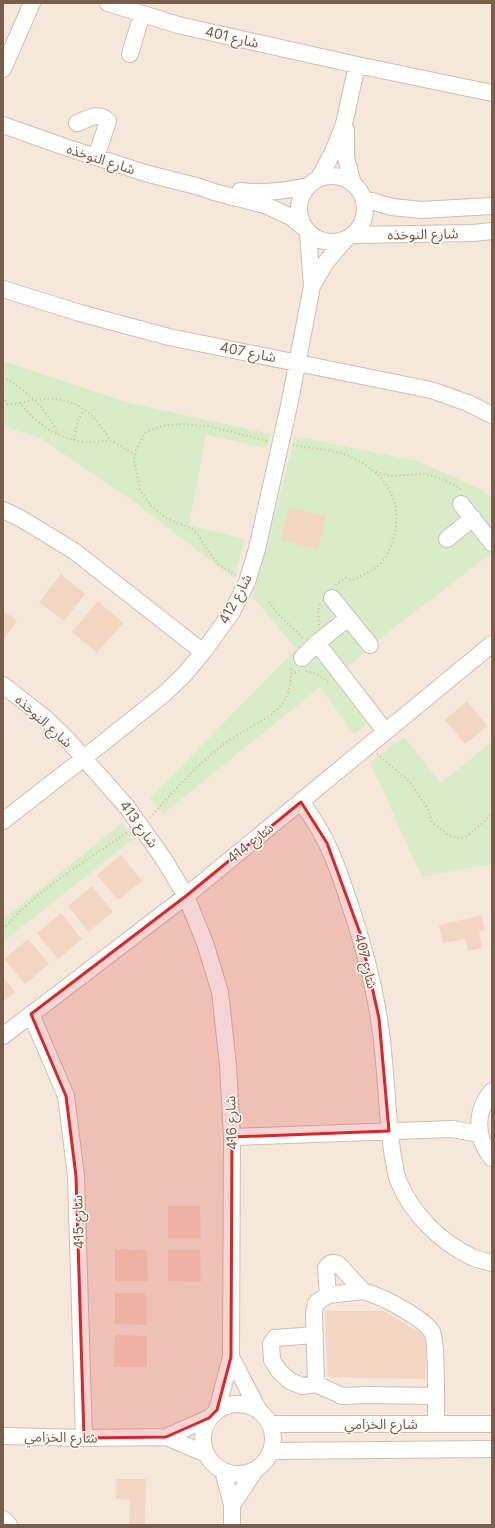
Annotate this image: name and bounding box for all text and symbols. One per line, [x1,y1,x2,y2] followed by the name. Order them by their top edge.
[203,22,261,54] street label: شارع 401
[64,139,138,180] street label: شارع النوخذه
[387,224,459,246] street label: شارع النوخذه
[218,338,278,368] street label: شارع 407
[214,571,257,628] street label: شارع 412
[10,691,76,753] street label: شارع النوخذه
[114,797,162,852] street label: شارع 413
[223,819,278,869] street label: شارع 414
[348,931,382,991] street label: شارع 407
[221,1095,243,1150] street label: شارع 416
[68,1195,90,1249] street label: شارع 415
[344,1415,418,1435] street label: شارع الخزامي
[24,1427,98,1449] street label: شارع الخزامي

